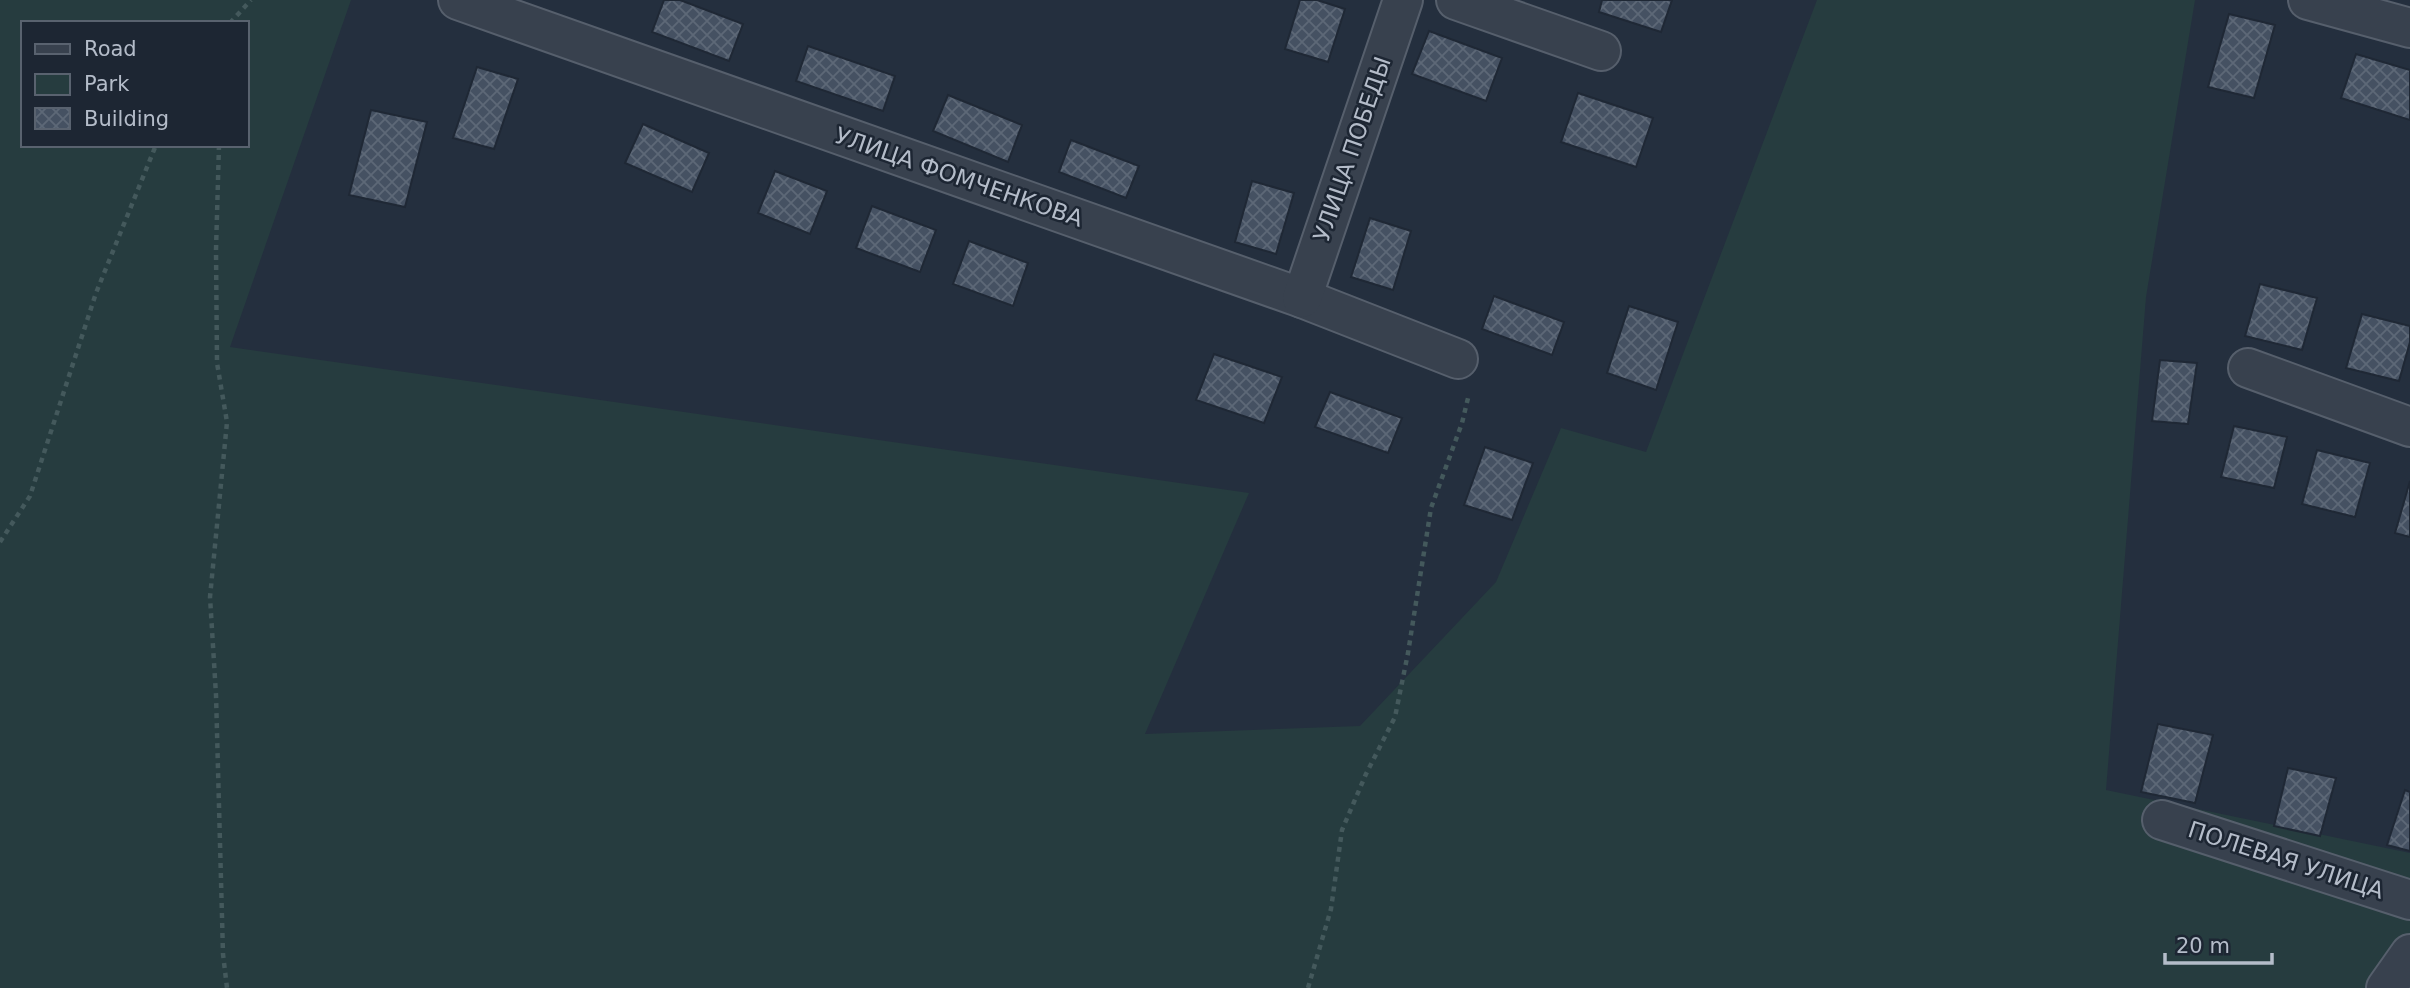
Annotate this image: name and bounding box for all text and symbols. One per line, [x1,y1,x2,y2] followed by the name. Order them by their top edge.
[21,21,248,147] legend
[84,37,137,61] text: Road
[1308,53,1396,245] street label: УЛИЦА ПОБЕДЫ
[84,72,130,96] text: Park
[84,107,169,131] text: Building
[832,122,1087,232] street label: УЛИЦА ФОМЧЕНКОВА
[2185,816,2387,904] street label: ПОЛЕВАЯ УЛИЦА
[2165,922,2272,966] scale bar
[2176,934,2230,958] text: 20 m

